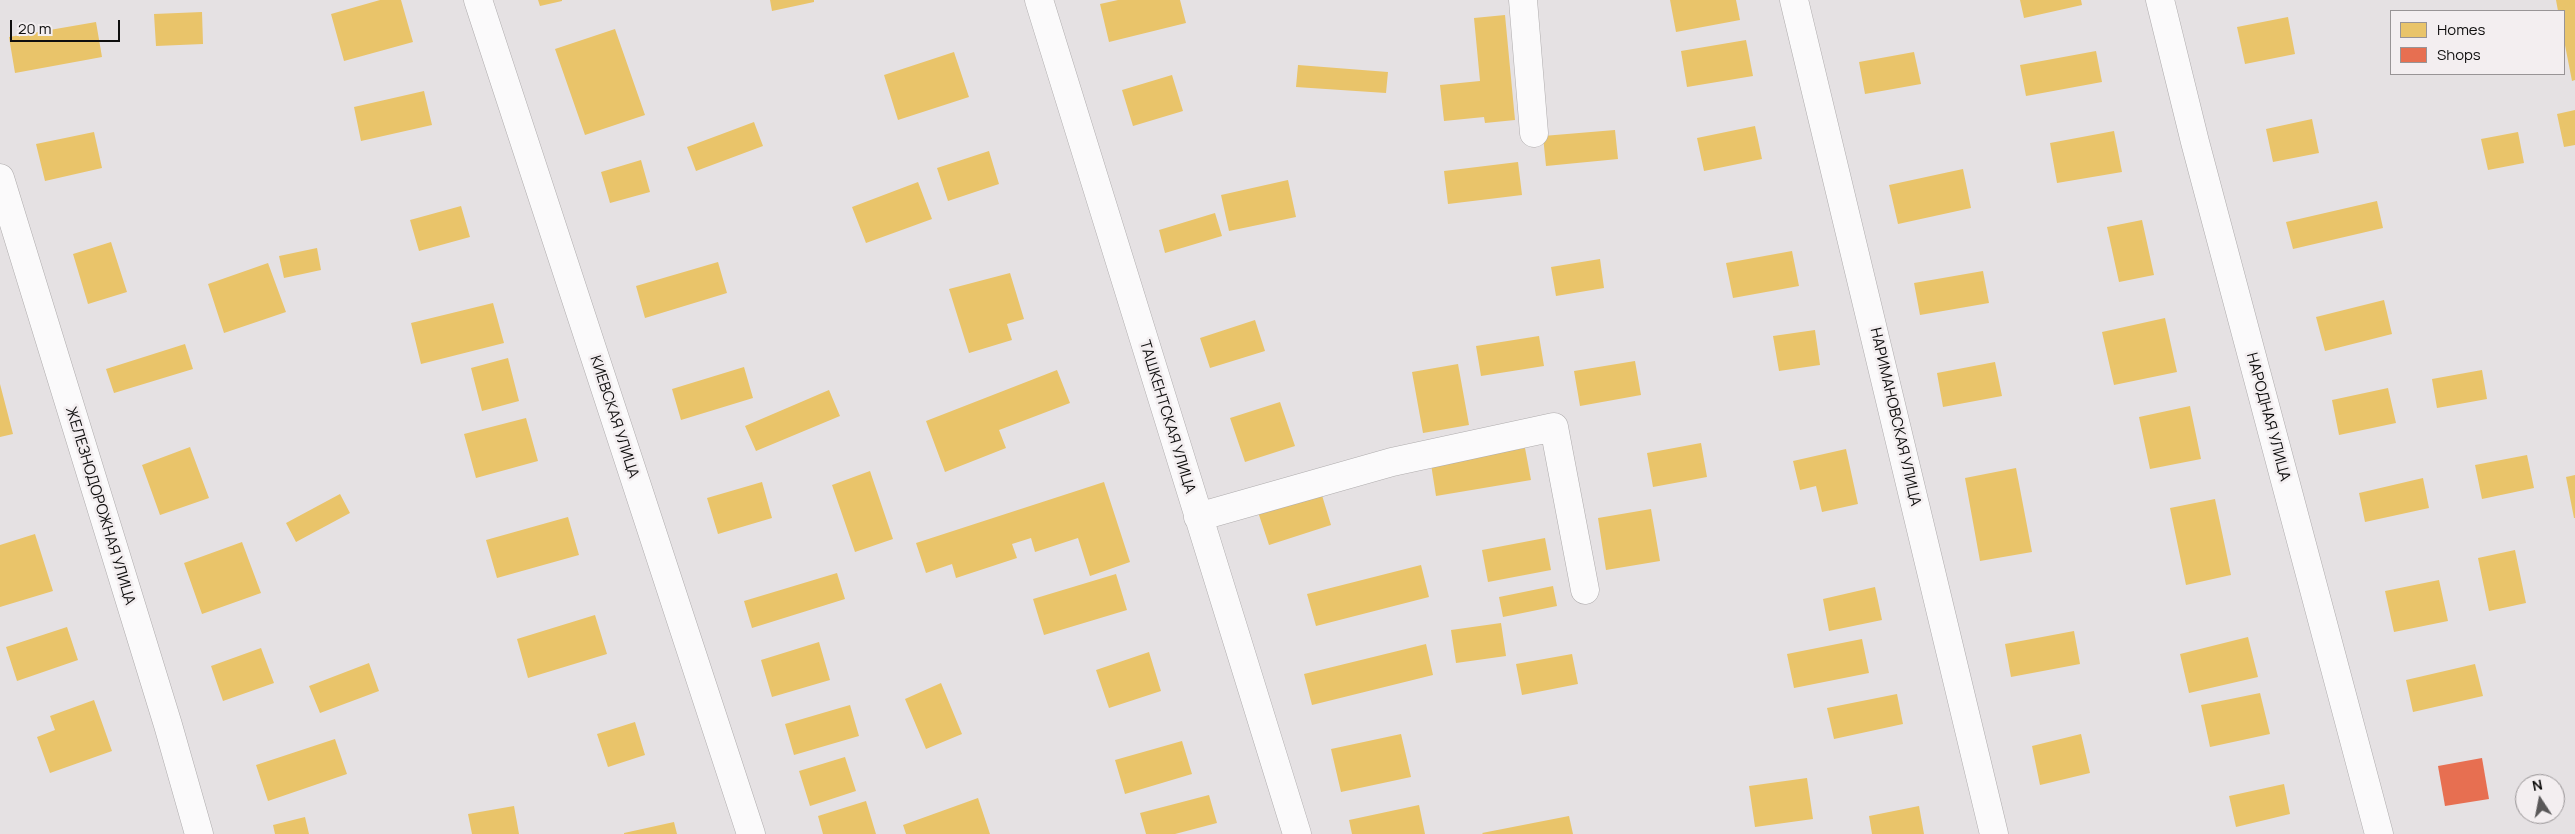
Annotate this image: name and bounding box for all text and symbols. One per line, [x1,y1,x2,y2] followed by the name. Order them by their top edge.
[12,10,122,42] scale bar
[2390,10,2565,75] legend
[18,18,51,39] text: 20 m
[2437,19,2485,40] text: Homes
[2437,44,2481,65] text: Shops
[1866,326,1924,508] street label: НАРИМАНОВСКАЯ УЛИЦА
[1135,338,1199,496] street label: ТАШКЕНТСКАЯ УЛИЦА
[2242,351,2294,483] street label: НАРОДНАЯ УЛИЦА
[586,353,642,481] street label: КИЕВСКАЯ УЛИЦА
[61,405,139,607] street label: ЖЕЛЕЗНОДОРОЖНАЯ УЛИЦА
[2515,774,2565,824] north arrow
[2530,774,2544,795] text: N

